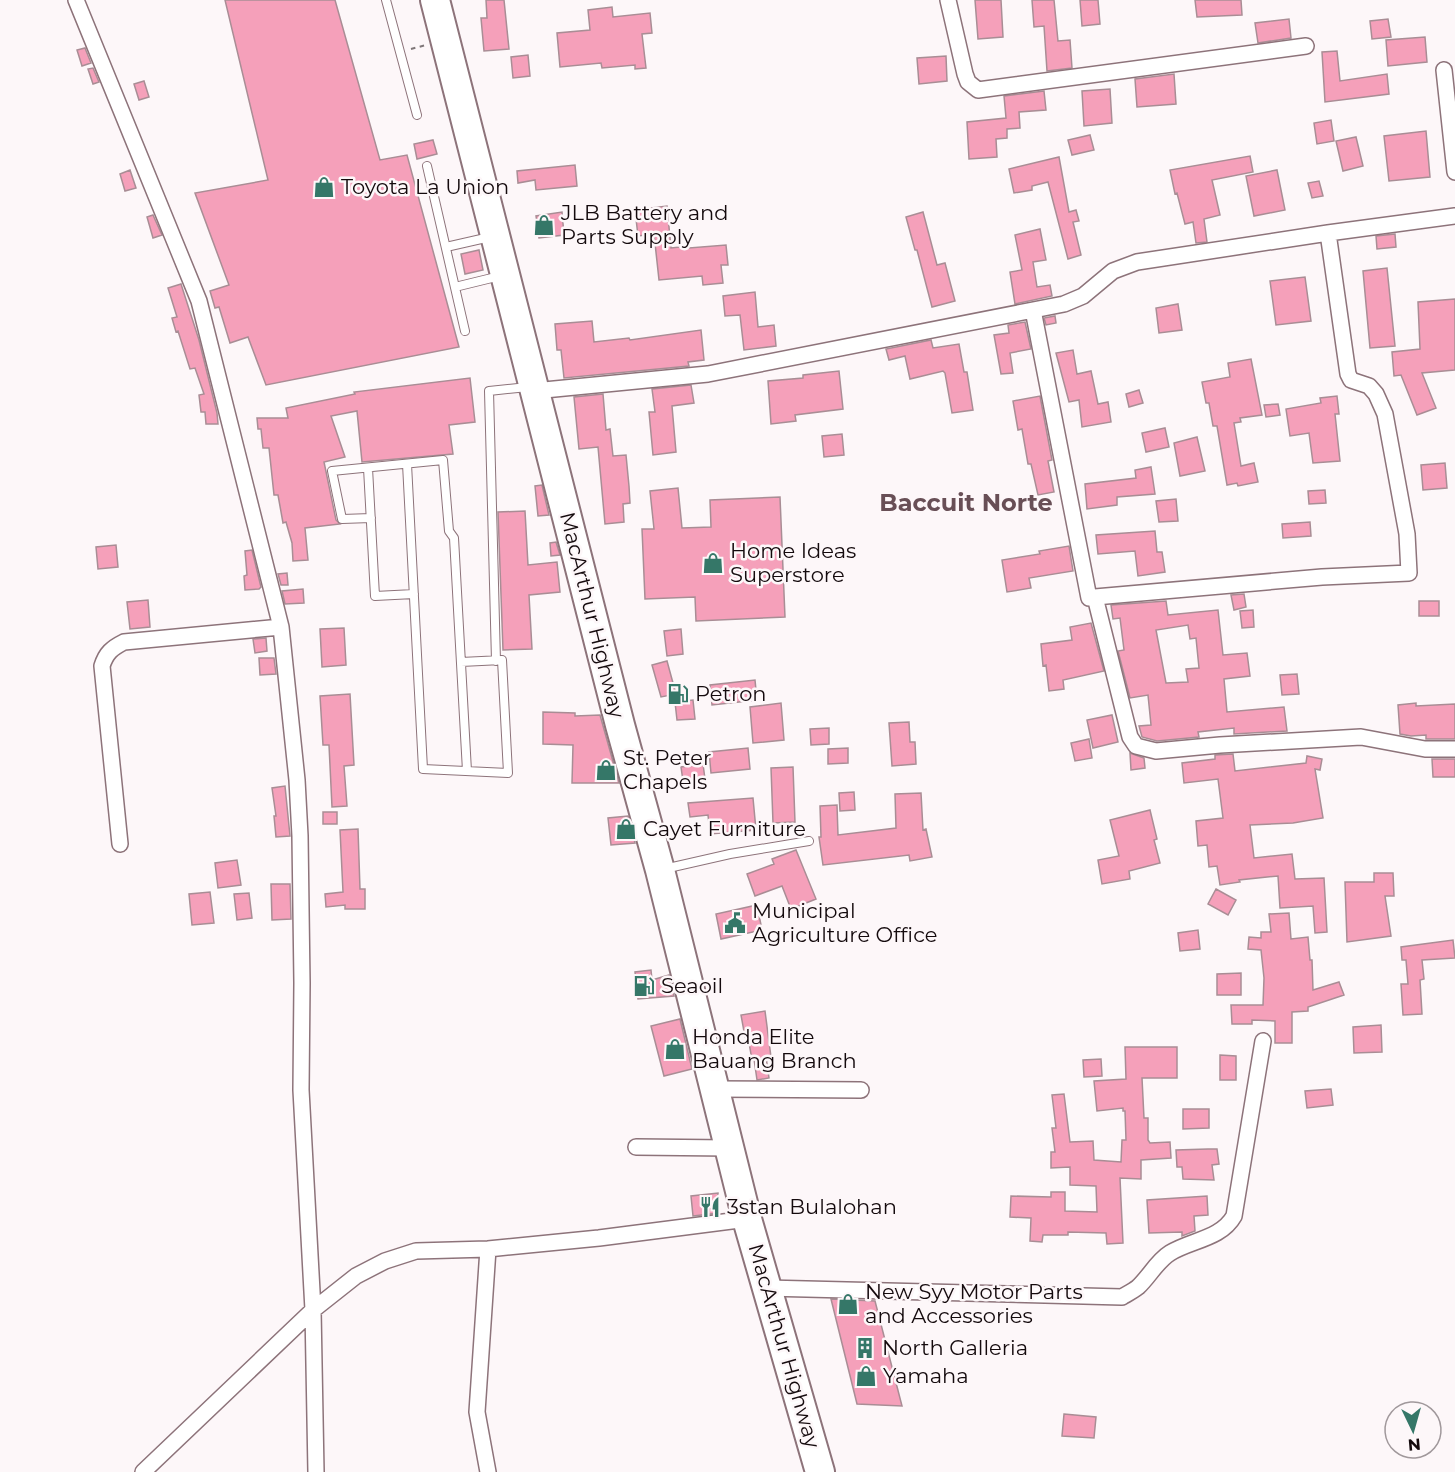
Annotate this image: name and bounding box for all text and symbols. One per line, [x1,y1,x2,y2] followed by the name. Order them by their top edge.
[341,174,509,199] place label: Toyota La Union
[312,175,336,199] shop icon: Toyota La Union
[560,200,729,249] place label: JLB Battery and Parts Supply
[532,213,556,237] shop icon: JLB Battery and Parts Supply
[879,488,1053,517] district label: Baccuit Norte
[555,509,630,721] street label: MacArthur Highway
[730,538,856,587] place label: Home Ideas Superstore
[701,551,725,575] shop icon: Home Ideas Superstore
[695,681,767,706] place label: Petron
[666,682,690,706] fuel station icon: Petron
[623,745,711,794] place label: St. Peter Chapels
[594,758,618,782] shop icon: St. Peter Chapels
[643,816,806,841] place label: Cayet Furniture
[614,817,638,841] shop icon: Cayet Furniture
[752,898,937,947] place label: Municipal Agriculture Office
[723,911,747,935] public building icon: Municipal Agriculture Office
[661,973,723,998] place label: Seaoil
[632,974,656,998] fuel station icon: Seaoil
[692,1024,857,1073] place label: Honda Elite Bauang Branch
[663,1037,687,1061] shop icon: Honda Elite Bauang Branch
[727,1194,897,1219] place label: 3stan Bulalohan
[698,1195,722,1219] restaurant icon: 3stan Bulalohan
[743,1241,826,1451] street label: MacArthur Highway
[865,1279,1083,1328] place label: New Syy Motor Parts and Accessories
[836,1292,860,1316] shop icon: New Syy Motor Parts and Accessories
[882,1335,1028,1360] place label: North Galleria
[853,1336,877,1360] building icon: North Galleria
[883,1363,969,1388] place label: Yamaha
[854,1364,878,1388] shop icon: Yamaha
[1383,1400,1443,1460] north arrow
[1407,1434,1422,1454] text: N

